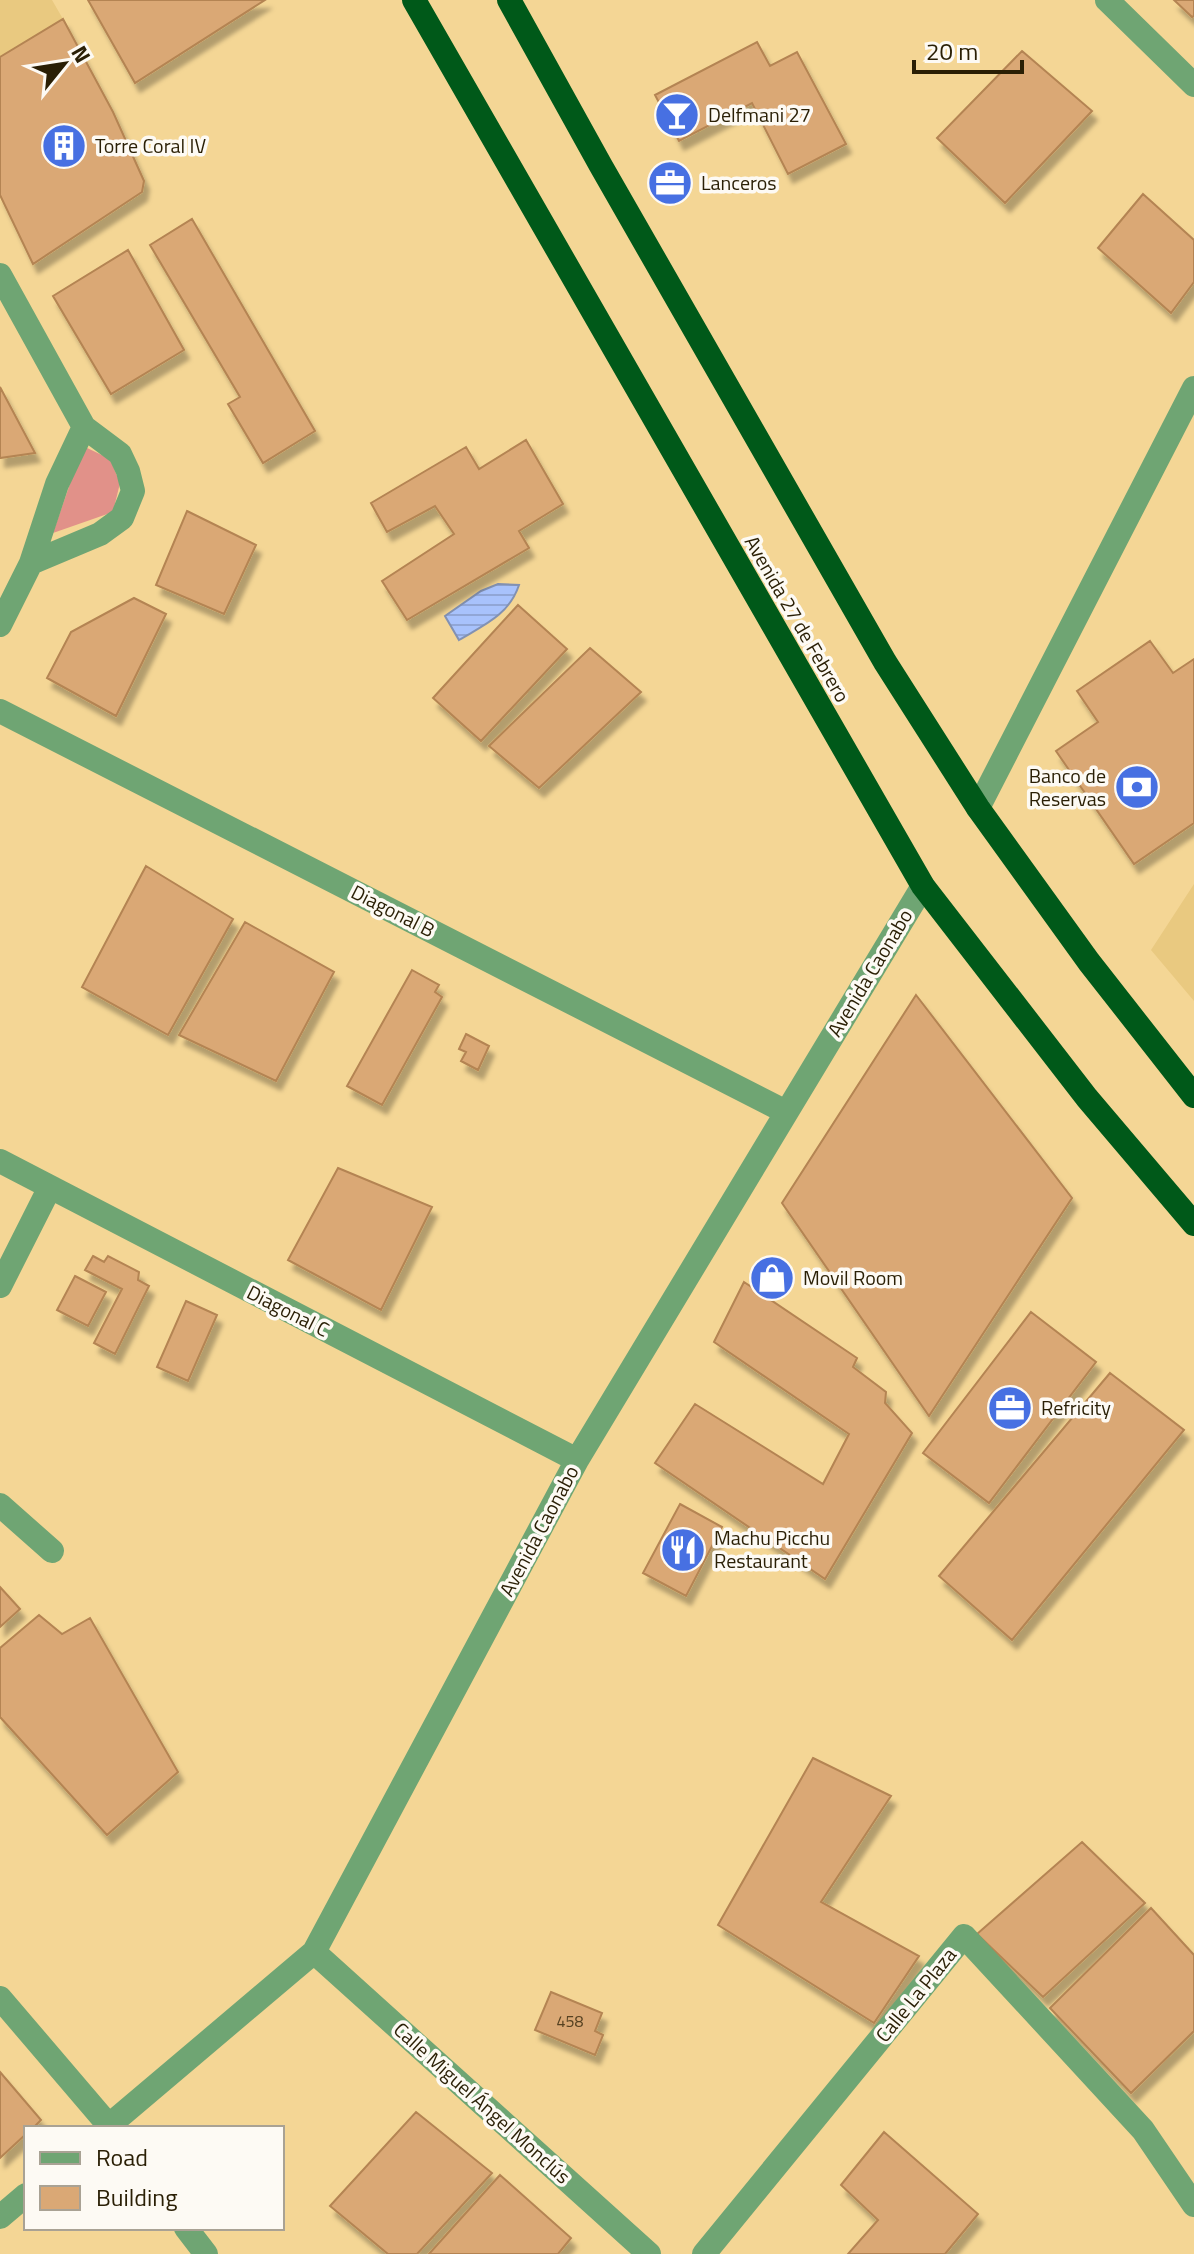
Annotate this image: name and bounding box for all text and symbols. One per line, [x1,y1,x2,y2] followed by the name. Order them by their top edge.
[24,24,104,104] north arrow
[914,24,1022,74] scale bar
[926,33,978,69] text: 20 m
[63,39,100,69] text: N
[653,91,701,139] bar icon: Delfmani 27
[708,99,811,130] place label: Delfmani 27
[40,122,88,170] building icon: Torre Coral IV
[95,130,207,161] place label: Torre Coral IV
[646,159,694,207] office icon: Lanceros
[701,167,777,198] place label: Lanceros
[737,530,858,708] street label: Avenida 27 de Febrero
[1029,760,1106,814] place label: Banco de Reservas
[1113,763,1161,811] bank icon: Banco de Reservas
[346,876,440,945] street label: Diagonal B
[819,903,920,1043] street label: Avenida Caonabo
[748,1254,796,1302] shop icon: Movil Room
[803,1262,903,1293] place label: Movil Room
[242,1277,335,1345] street label: Diagonal C
[986,1384,1034,1432] office icon: Refricity
[1041,1392,1111,1423] place label: Refricity
[491,1460,586,1602] street label: Avenida Caonabo
[714,1522,830,1576] place label: Machu Picchu Restaurant
[659,1526,707,1574] restaurant icon: Machu Picchu Restaurant
[868,1941,964,2049] street label: Calle La Plaza
[557,2009,583,2033] house number: 458
[387,2014,578,2191] street label: Calle Miguel Ángel Monclús
[24,2126,284,2230] legend
[96,2139,148,2175] text: Road
[96,2179,178,2215] text: Building

